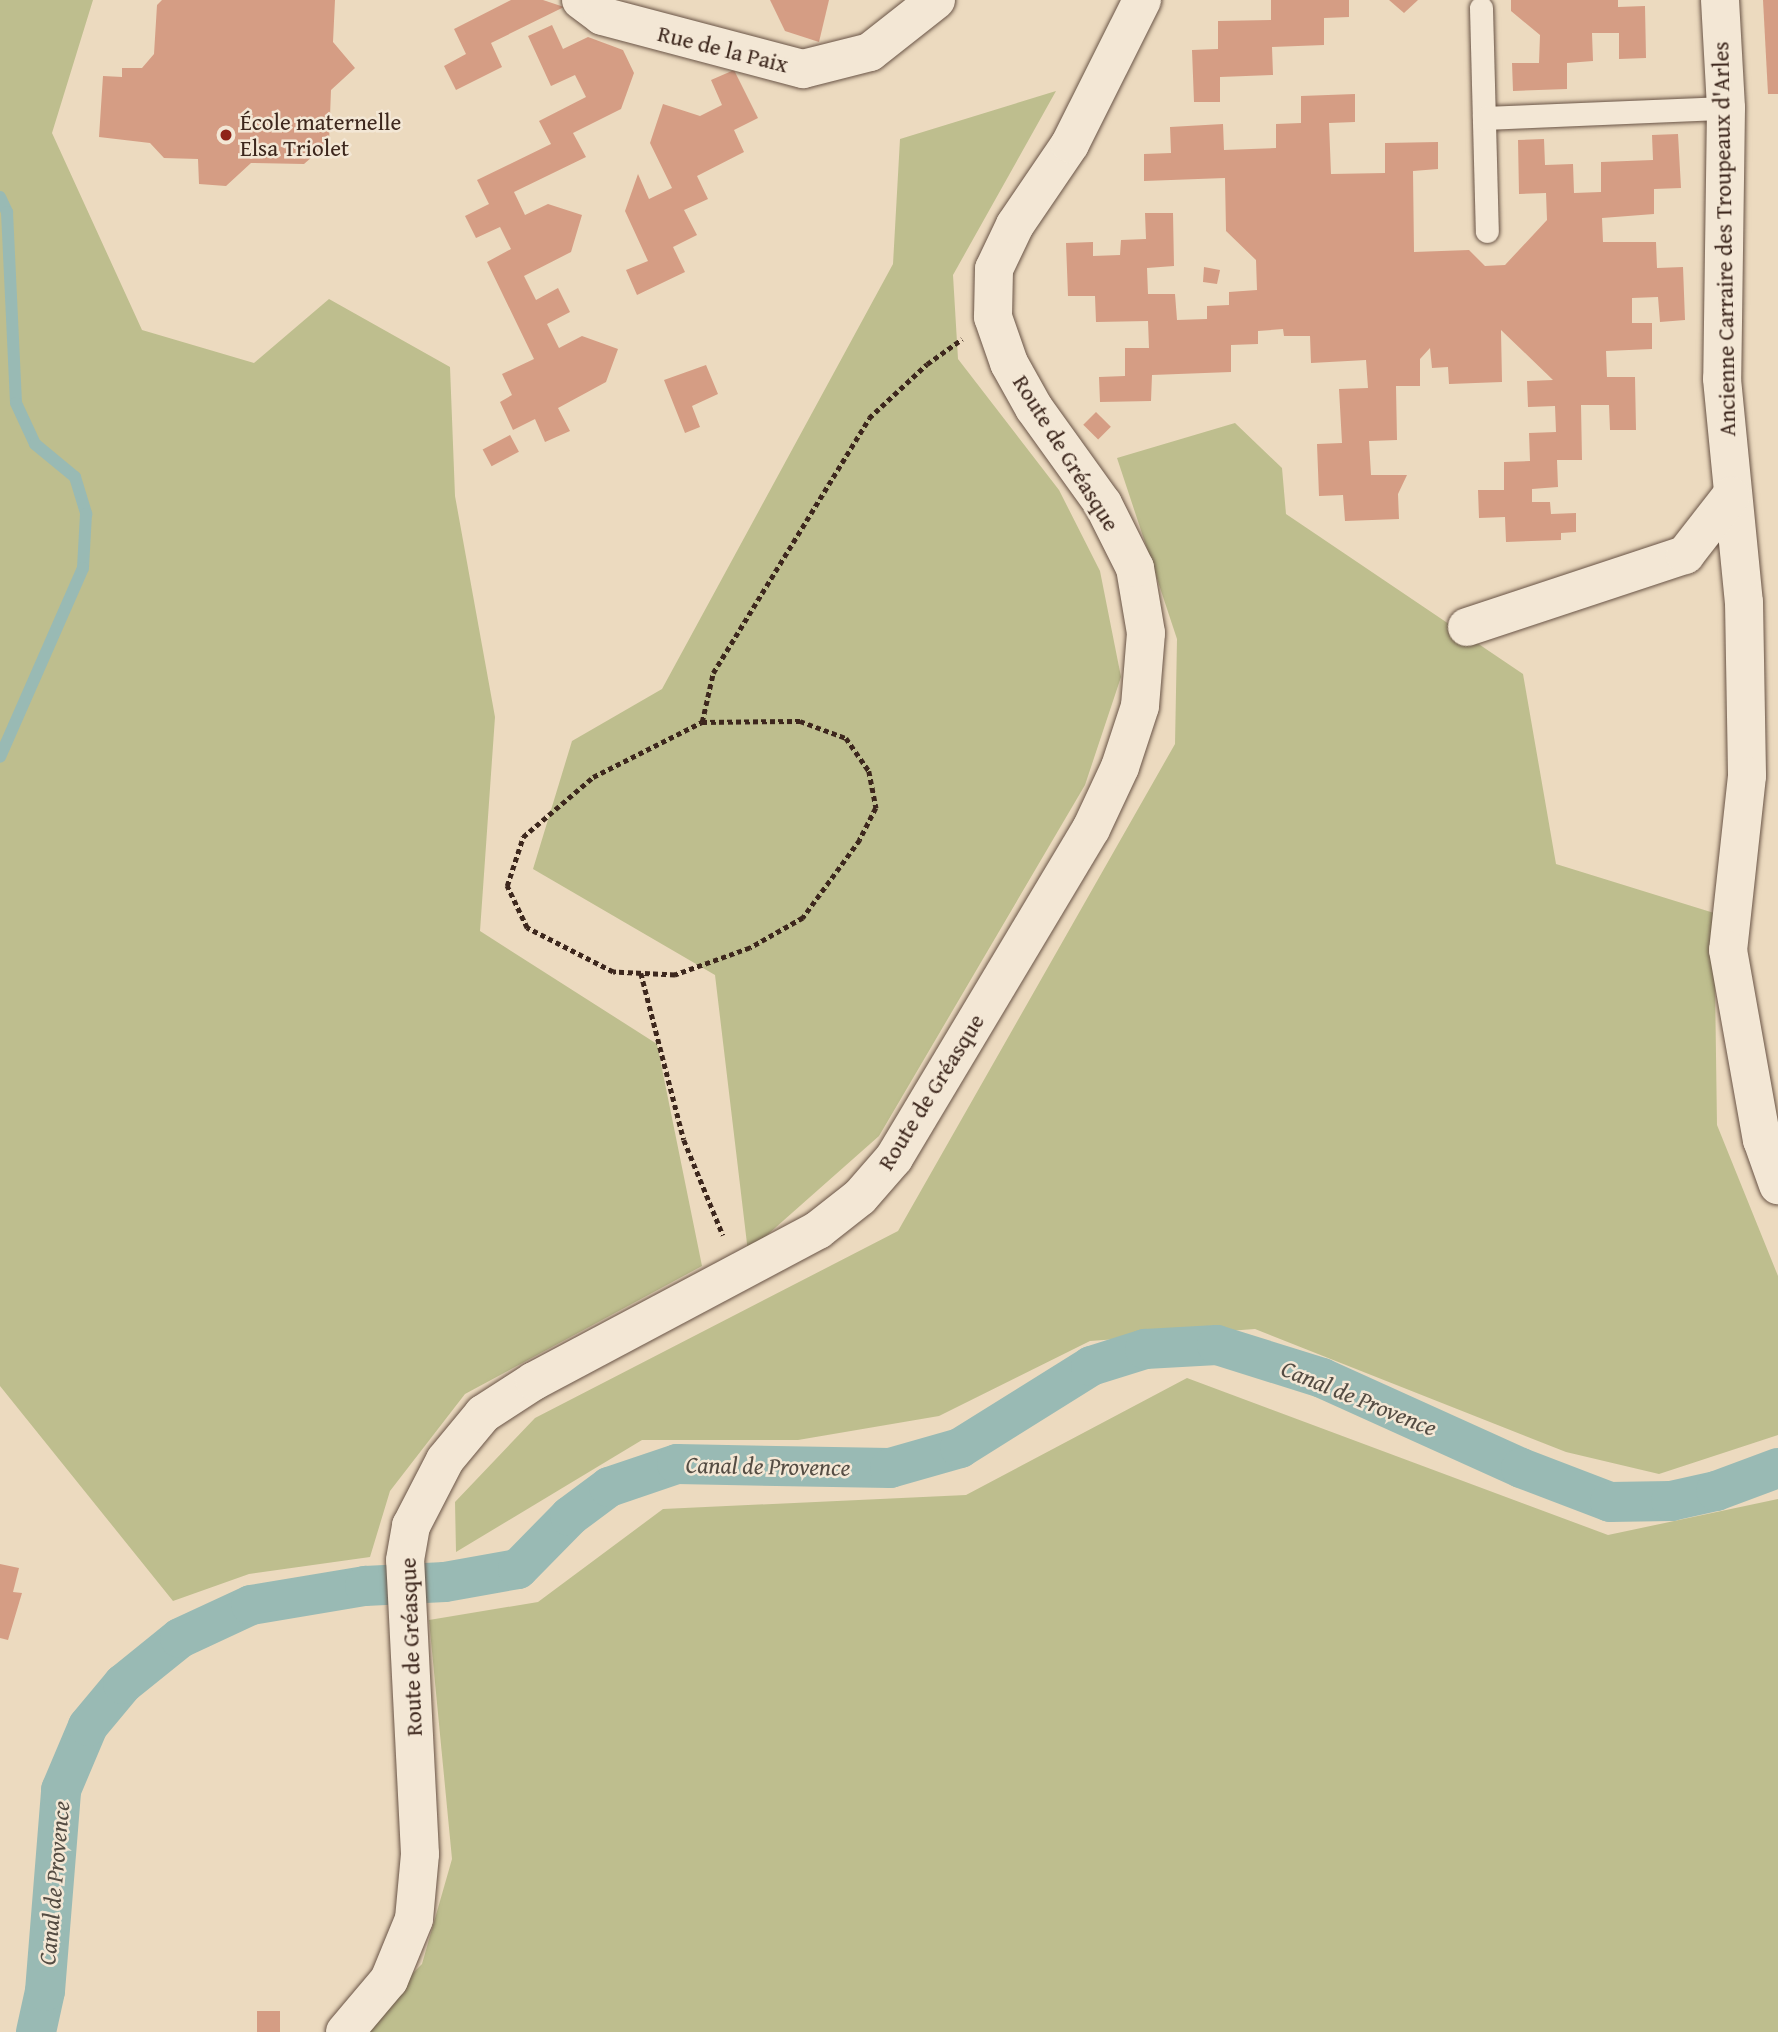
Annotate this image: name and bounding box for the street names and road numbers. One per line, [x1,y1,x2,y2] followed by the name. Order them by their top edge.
[655,19,791,79] street label: Rue de la Paix
[1707,41,1741,437] street label: Ancienne Carraire des Troupeaux d'Arles
[1007,370,1125,536] street label: Route de Gréasque
[872,1009,990,1175] street label: Route de Gréasque
[394,1557,428,1737] street label: Route de Gréasque

